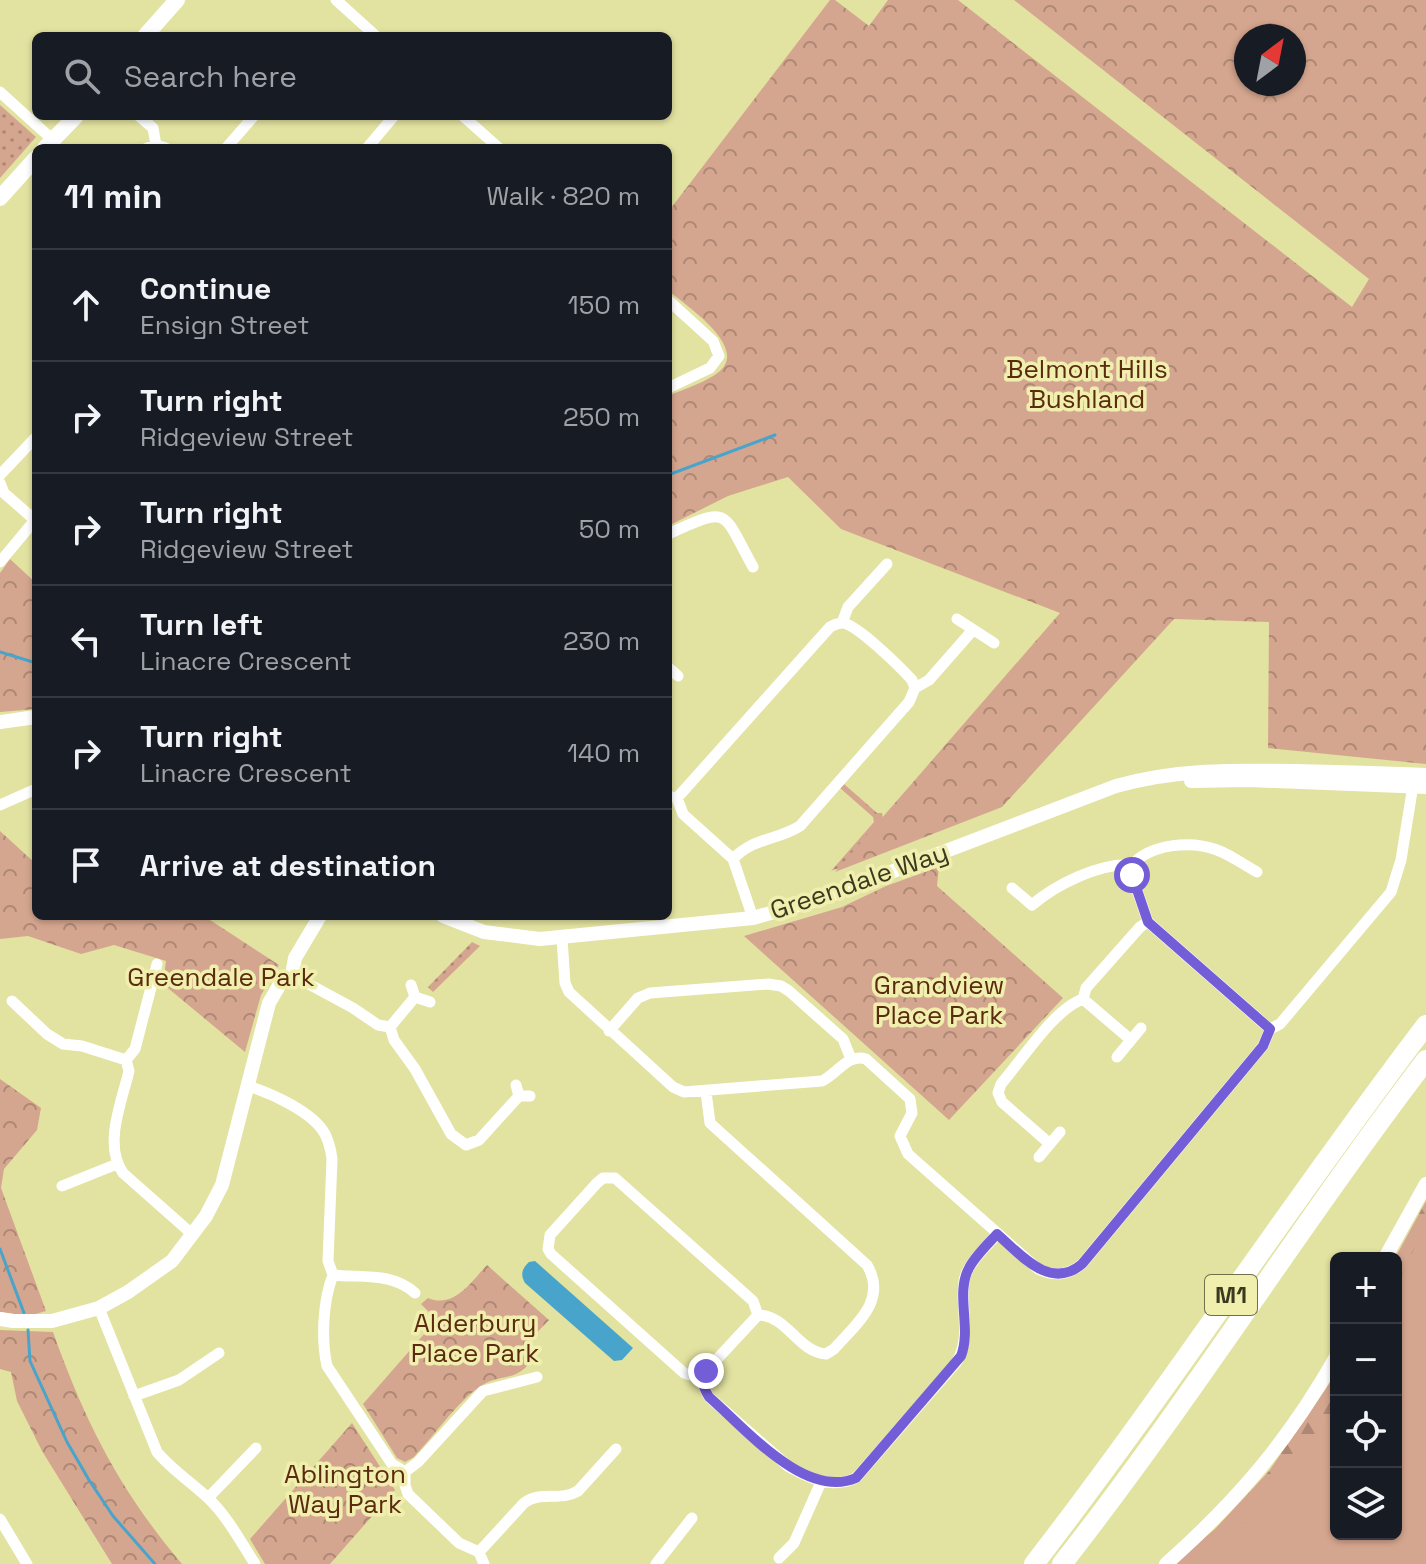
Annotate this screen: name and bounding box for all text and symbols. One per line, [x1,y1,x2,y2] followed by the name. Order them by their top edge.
[1234,24,1306,96] north arrow
[32,32,672,120] search box
[60,54,104,98] icon: search
[124,57,297,96] text: Search here
[64,175,162,218] text: 11 min
[486,179,640,213] text: Walk · 820 m
[140,269,271,308] text: Continue
[64,283,108,327] icon: ahead
[568,288,640,322] text: 150 m
[140,308,309,342] text: Ensign Street
[1006,352,1168,416] park label: Belmont Hills Bushland
[140,381,283,420] text: Turn right
[64,395,108,439] icon: right
[563,400,640,434] text: 250 m
[140,420,354,454] text: Ridgeview Street
[140,493,283,532] text: Turn right
[64,507,108,551] icon: right
[579,512,640,546] text: 50 m
[140,532,354,566] text: Ridgeview Street
[140,605,263,644] text: Turn left
[64,619,108,663] icon: left
[563,624,640,658] text: 230 m
[140,644,352,678] text: Linacre Crescent
[140,717,283,756] text: Turn right
[64,731,108,775] icon: right
[567,736,640,770] text: 140 m
[140,756,352,790] text: Linacre Crescent
[765,835,953,927] street label: Greendale Way
[64,843,108,887] icon: arrive
[140,846,436,885] text: Arrive at destination
[1114,857,1150,893] route start
[127,960,315,994] park label: Greendale Park
[874,968,1004,1032] park label: Grandview Place Park
[1330,1252,1402,1540] map controls
[1330,1252,1402,1324] button: +
[1205,1275,1257,1315] road number: M1
[411,1306,539,1370] park label: Alderbury Place Park
[1330,1324,1402,1396] button: −
[688,1353,724,1389] route end
[1330,1396,1402,1468] button: locate
[284,1457,406,1521] park label: Ablington Way Park
[1330,1468,1402,1540] button: layers

